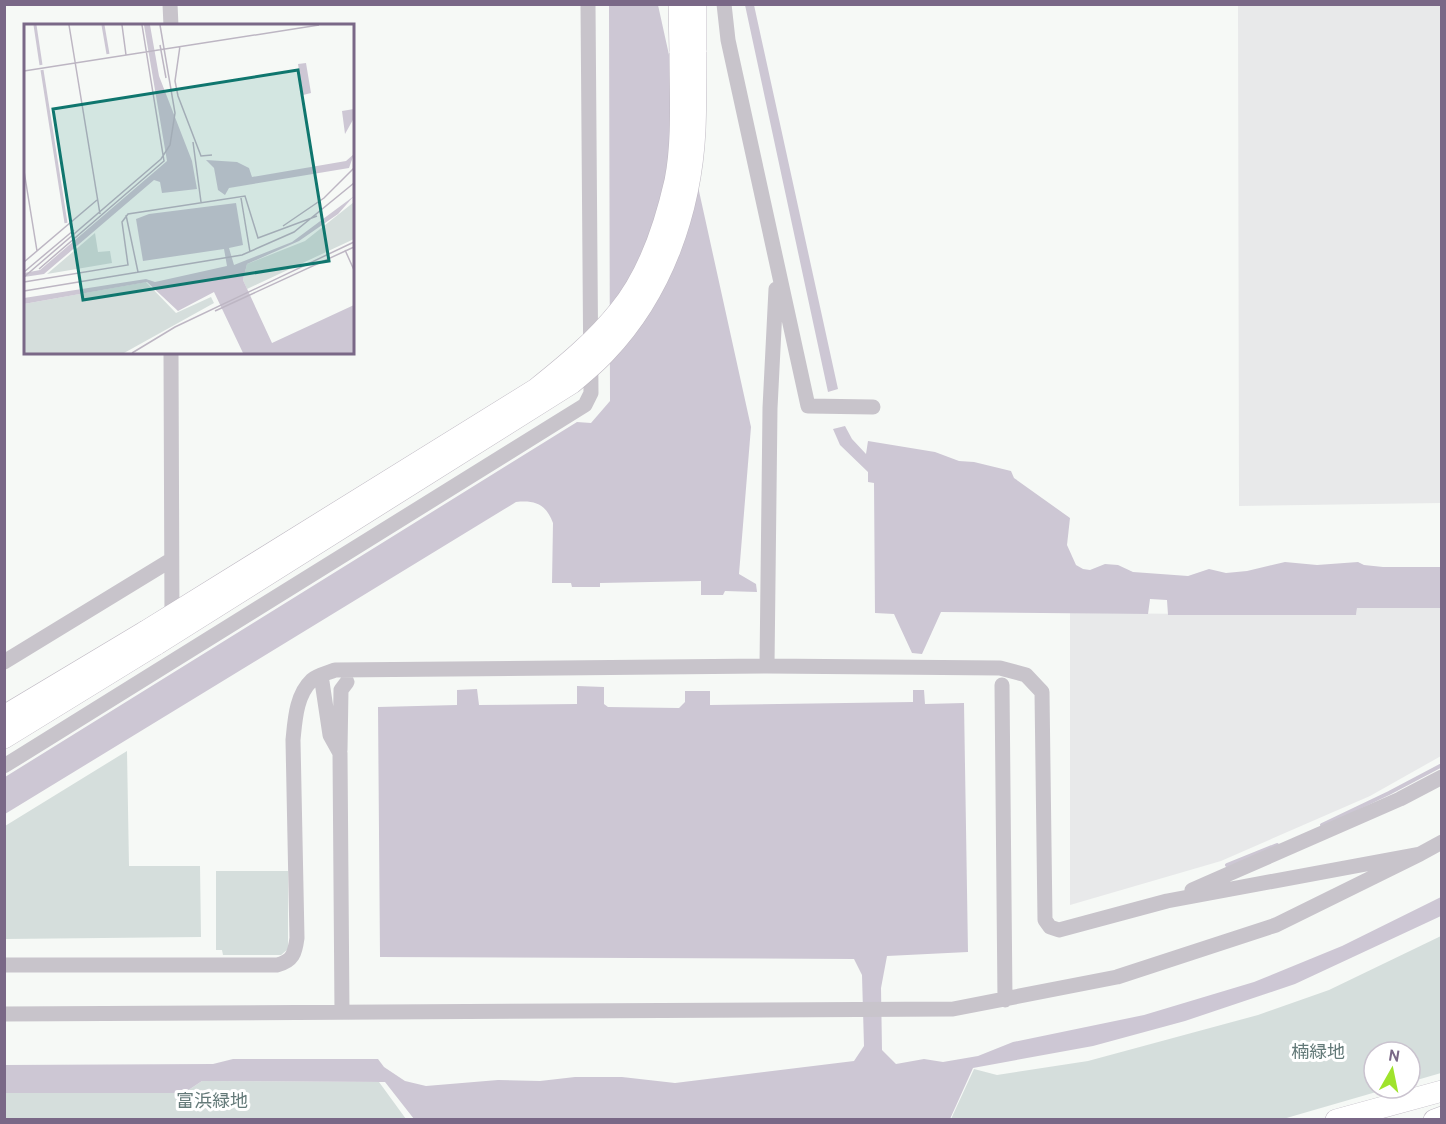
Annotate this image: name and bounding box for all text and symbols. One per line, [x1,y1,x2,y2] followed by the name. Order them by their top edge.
[24,24,354,354] inset map
[1362,1040,1422,1100] north arrow
[1291,1041,1345,1063] park label: 楠緑地
[1387,1045,1401,1066] text: N
[176,1090,248,1112] park label: 富浜緑地

